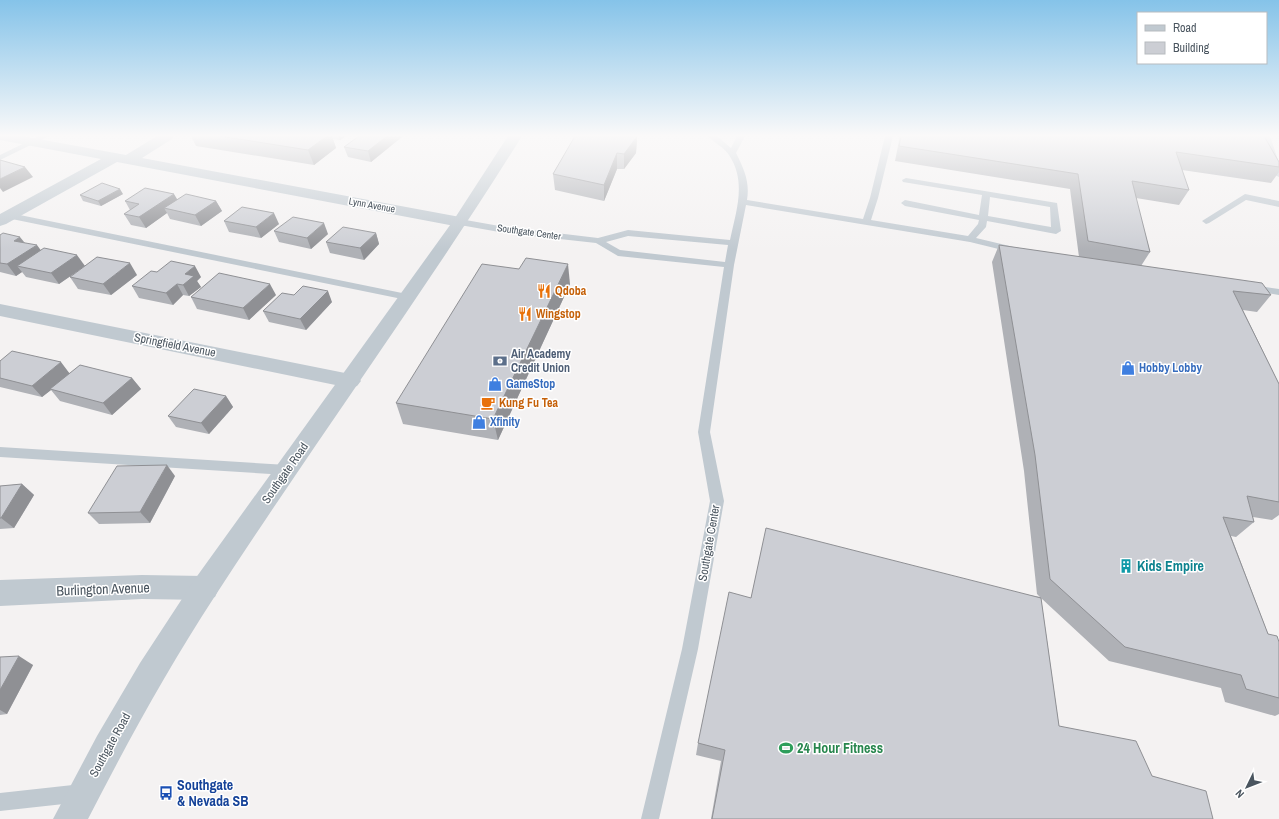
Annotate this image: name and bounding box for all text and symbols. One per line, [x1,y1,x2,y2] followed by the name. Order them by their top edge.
[1137,12,1267,64] legend
[1173,20,1197,36] text: Road
[1173,40,1210,56] text: Building
[348,195,397,216] street label: Lynn Avenue
[496,221,562,243] street label: Southgate Center
[536,283,552,299] restaurant icon: Qdoba
[555,283,587,299] place label: Qdoba
[517,306,533,322] restaurant icon: Wingstop
[536,306,581,322] place label: Wingstop
[133,329,217,361] street label: Springfield Avenue
[511,346,571,376] place label: Air Academy Credit Union
[492,353,508,369] bank icon: Air Academy Credit Union
[1120,360,1136,376] shop icon: Hobby Lobby
[1139,360,1202,376] place label: Hobby Lobby
[487,376,503,392] shop icon: GameStop
[506,376,555,392] place label: GameStop
[480,395,496,411] cafe icon: Kung Fu Tea
[499,395,558,411] place label: Kung Fu Tea
[471,414,487,430] shop icon: Xfinity
[490,414,521,430] place label: Xfinity
[258,439,312,507] street label: Southgate Road
[694,503,724,582] street label: Southgate Center
[1137,557,1204,575] place label: Kids Empire
[1118,558,1134,574] building icon: Kids Empire
[56,578,150,600] street label: Burlington Avenue
[86,710,134,780] street label: Southgate Road
[797,739,883,757] place label: 24 Hour Fitness
[778,740,794,756] sports icon: 24 Hour Fitness
[1227,767,1267,807] north arrow
[177,776,248,810] place label: Southgate & Nevada SB
[158,785,174,801] bus stop icon: Southgate & Nevada SB
[1232,787,1247,801] text: N

